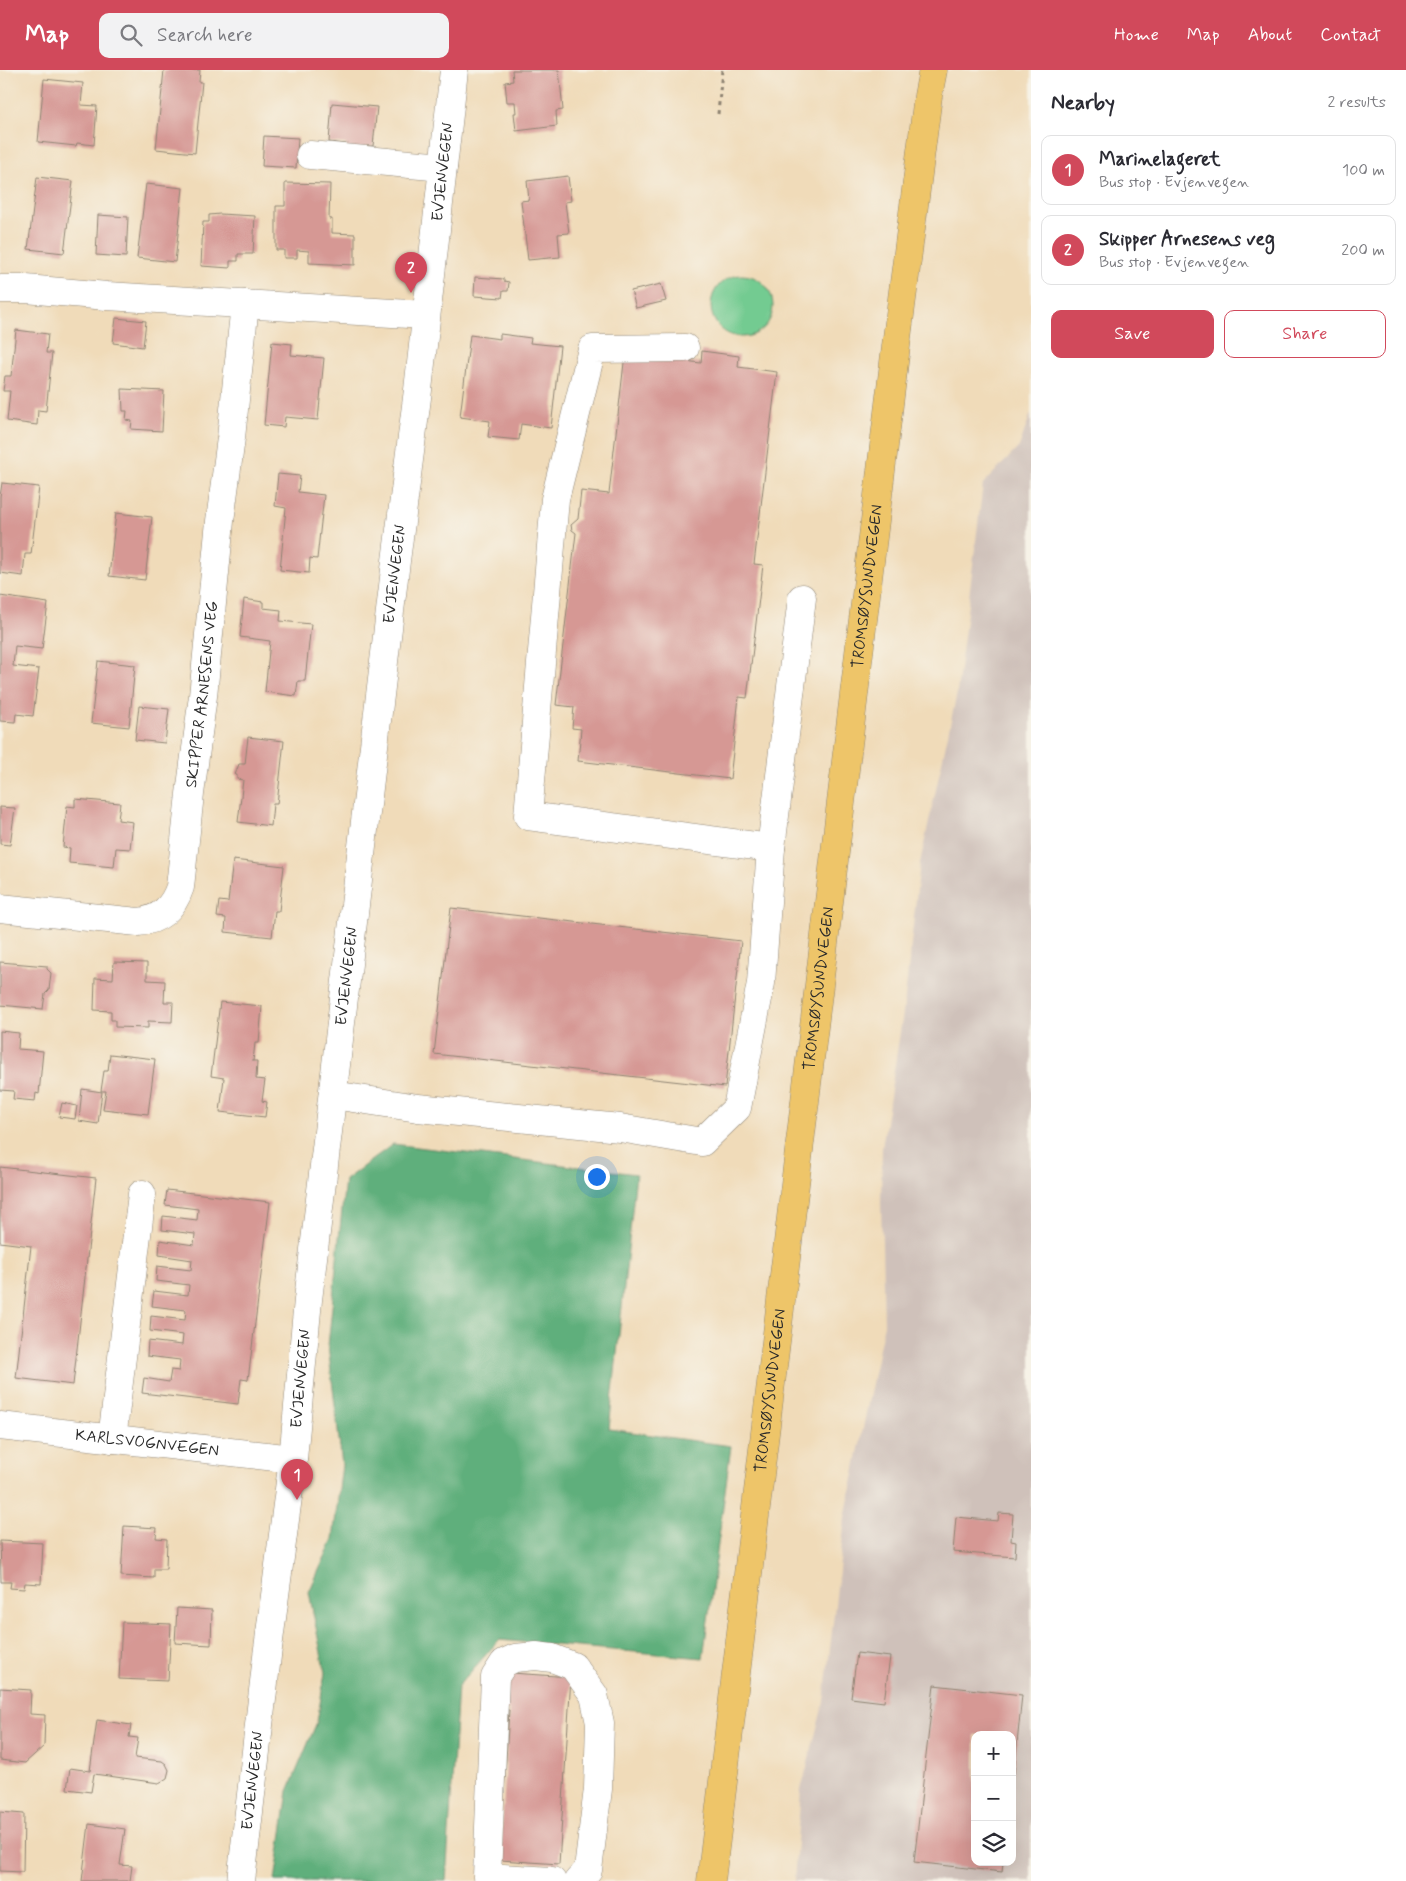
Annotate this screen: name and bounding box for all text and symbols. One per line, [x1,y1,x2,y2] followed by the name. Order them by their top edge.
[99,13,449,58] search box
[25,20,69,51] text: Map
[117,21,145,49] icon: search
[157,23,253,48] text: Search here
[1114,23,1159,47] text: Home
[1187,23,1220,47] text: Map
[1248,23,1292,47] text: About
[1320,23,1381,47] text: Contact
[1051,89,1115,117] text: Nearby
[1328,92,1386,113] text: 2 results
[427,121,459,222] street label: EVJENVEGEN
[1099,147,1221,172] text: Marinelageret
[1064,160,1072,181] text: 1
[1342,160,1385,181] text: 100 m
[1099,172,1250,193] text: Bus stop · Evjenvegen
[1099,227,1275,252] text: Skipper Arnesens veg
[1064,240,1072,261] text: 2
[1341,240,1385,261] text: 200 m
[395,252,427,293] pin: 2
[1099,252,1250,273] text: Bus stop · Evjenvegen
[1051,310,1214,358] button: Save
[1224,310,1386,358] button: Share
[847,503,887,669] street label: TROMSØYSUNDVEGEN
[378,523,411,625] street label: EVJENVEGEN
[180,600,223,789] street label: SKIPPER ARNESENS VEG
[798,905,839,1071] street label: TROMSØYSUNDVEGEN
[330,925,363,1027] street label: EVJENVEGEN
[584,1164,610,1190] your location
[750,1308,790,1474] street label: TROMSØYSUNDVEGEN
[285,1327,316,1429] street label: EVJENVEGEN
[74,1424,220,1461] street label: KARLSVOGNVEGEN
[281,1459,313,1500] pin: 1
[236,1729,269,1831] street label: EVJENVEGEN
[971,1731,1016,1866] map controls
[971,1731,1016,1776] button: +
[971,1776,1016,1821] button: −
[971,1821,1016,1866] button: layers

